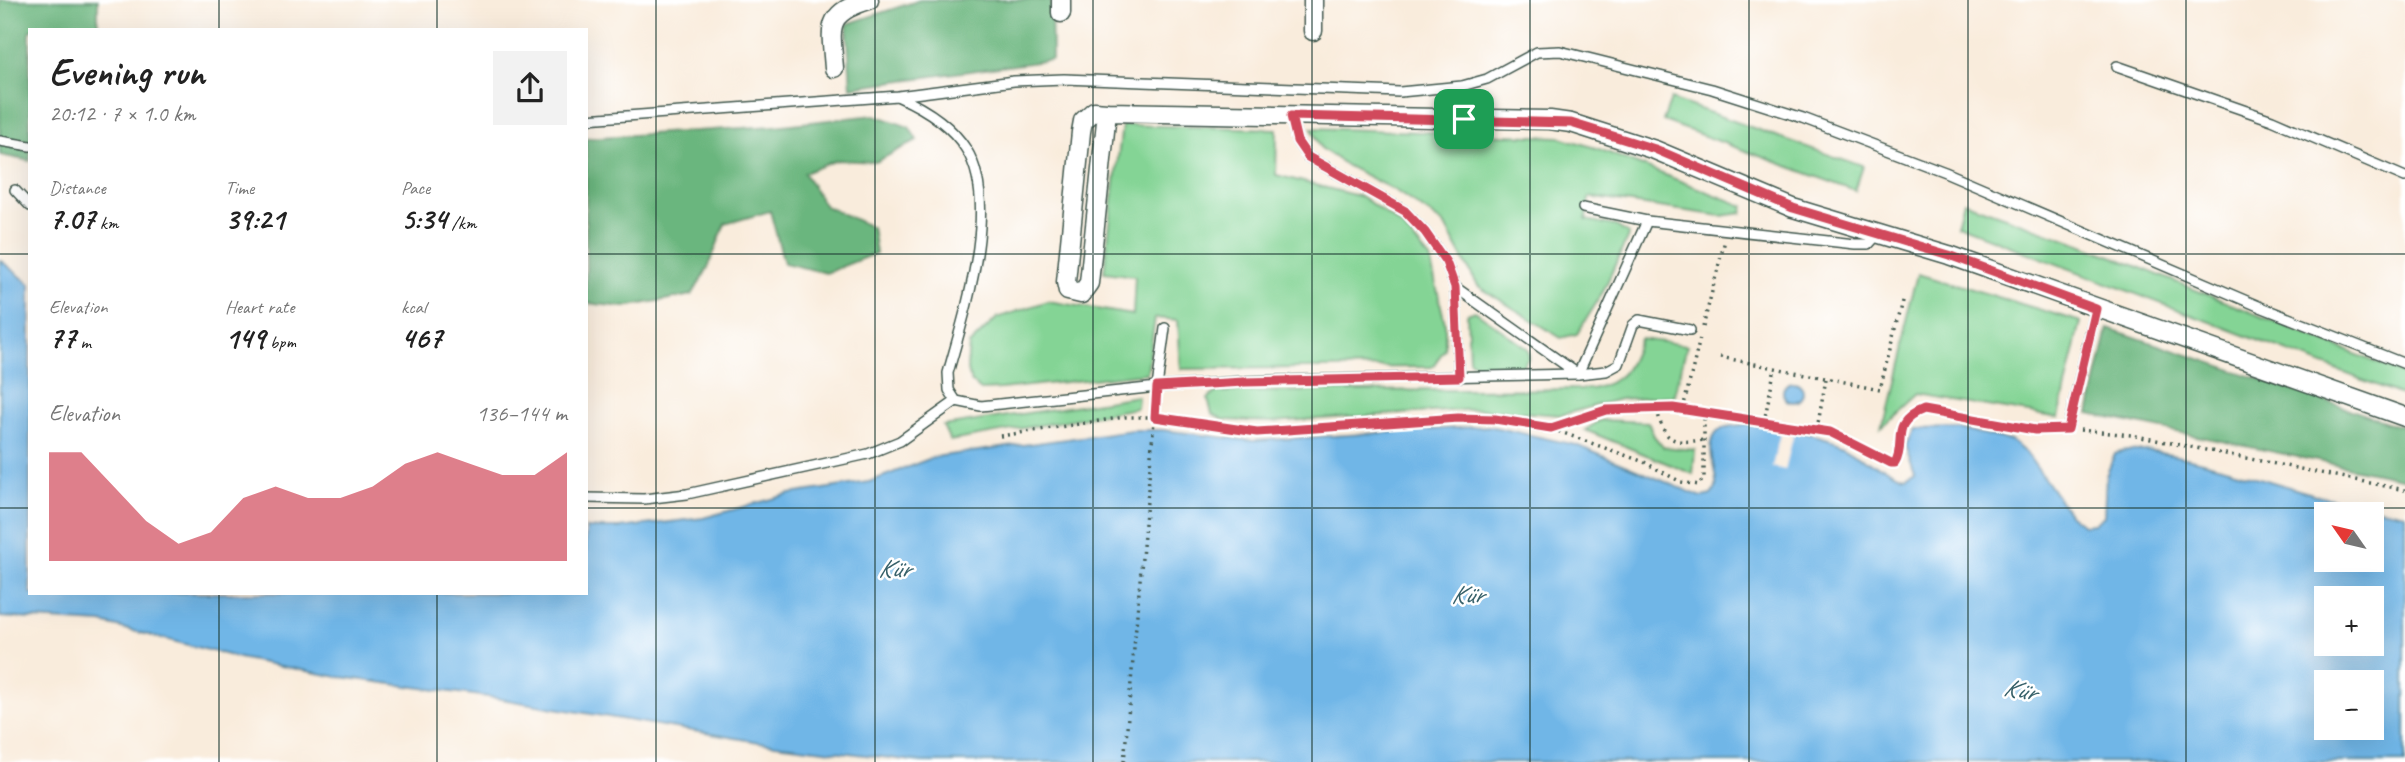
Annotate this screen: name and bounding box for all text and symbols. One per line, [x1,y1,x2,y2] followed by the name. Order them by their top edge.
[49,49,205,96] text: Evening run
[493,51,567,125] button: share
[1434,89,1494,149] pin
[49,99,195,128] text: 20:12 · 7 × 1.0 km
[1445,100,1483,138] icon: arrive
[49,176,106,200] text: Distance
[225,176,254,200] text: Time
[401,176,430,200] text: Pace
[49,200,95,238] text: 7.07
[225,200,285,238] text: 39:21
[401,200,447,238] text: 5:34
[95,211,118,235] text: km
[447,211,476,235] text: /km
[49,295,107,319] text: Elevation
[225,295,294,319] text: Heart rate
[401,295,426,319] text: kcal
[49,319,76,357] text: 77
[225,319,265,357] text: 149
[401,319,442,357] text: 467
[76,330,91,354] text: m
[265,330,296,354] text: bpm
[49,399,120,428] text: Elevation
[476,399,567,428] text: 136–144 m
[2314,502,2384,572] north arrow
[2314,502,2384,740] map controls
[878,552,915,585] water label: Kür
[1451,578,1488,611] water label: Kür
[2314,586,2384,656] button: +
[2001,670,2043,710] water label: Kür
[2314,670,2384,740] button: −

